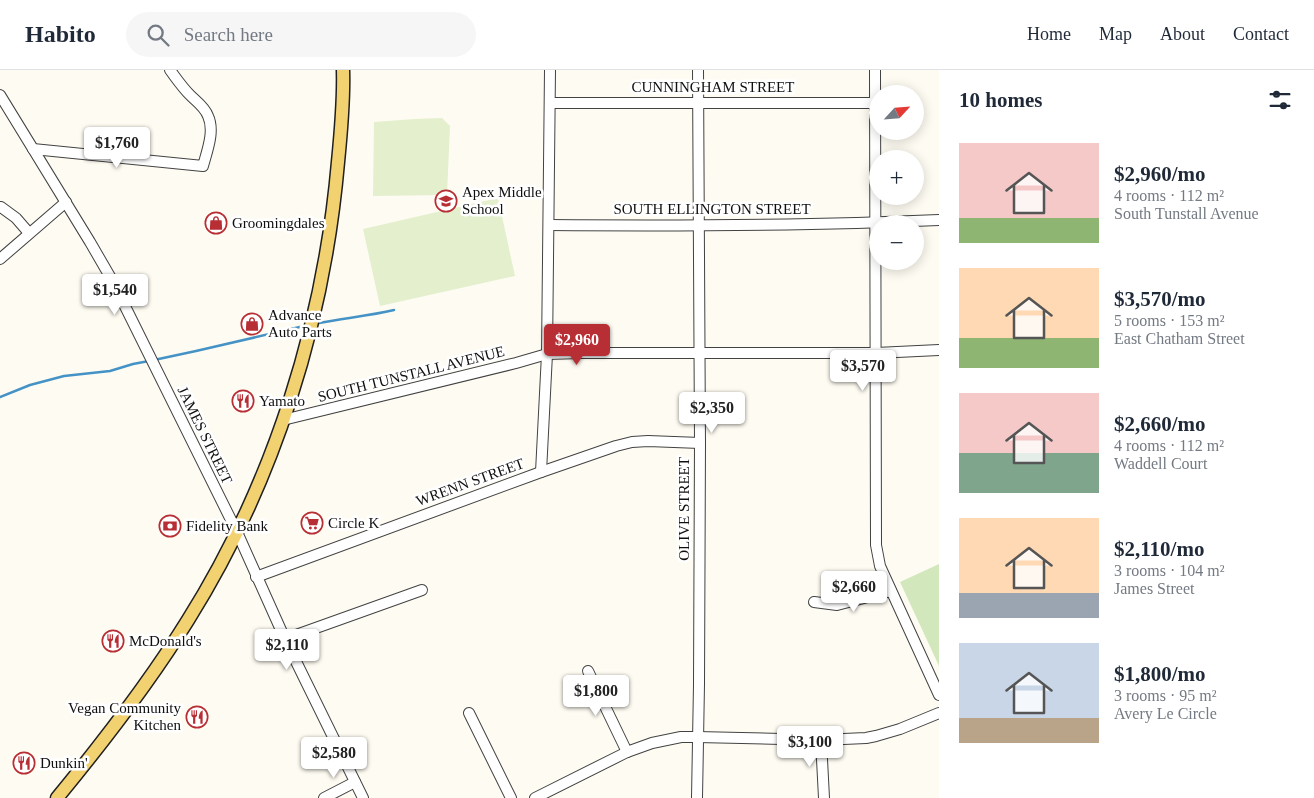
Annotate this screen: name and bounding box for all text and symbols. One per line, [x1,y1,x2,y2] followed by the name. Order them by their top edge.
[126,12,476,57] search box
[25,21,96,47] text: Habito
[144,21,172,49] icon: search
[184,24,273,45] text: Search here
[1027,24,1071,44] text: Home
[1099,24,1132,44] text: Map
[1160,24,1205,44] text: About
[1233,24,1289,44] text: Contact
[632,79,794,95] street label: CUNNINGHAM STREET
[869,85,924,140] north arrow
[869,85,924,270] map controls
[1266,86,1294,114] icon: filters
[959,88,1042,112] text: 10 homes
[76,126,158,169] pin: $1,760
[95,134,139,151] text: $1,760
[869,150,924,205] button: +
[1114,162,1206,186] text: $2,960/mo
[999,163,1059,223] icon: home
[462,184,542,217] place label: Apex Middle School
[1114,187,1224,204] text: 4 rooms · 112 m²
[434,189,458,213] school or university icon: Apex Middle School
[613,201,811,217] street label: SOUTH ELLINGTON STREET
[1114,205,1259,222] text: South Tunstall Avenue
[204,211,228,235] shop icon: Groomingdales
[232,215,325,231] place label: Groomingdales
[869,215,924,270] button: −
[74,274,156,316] pin: $1,540
[93,281,137,298] text: $1,540
[1114,287,1206,311] text: $3,570/mo
[999,288,1059,348] icon: home
[268,307,332,340] place label: Advance Auto Parts
[240,312,264,336] shop icon: Advance Auto Parts
[1114,312,1225,329] text: 5 rooms · 153 m²
[536,324,618,366] pin: $2,960
[1114,330,1245,347] text: East Chatham Street
[555,331,599,348] text: $2,960
[316,343,506,405] street label: SOUTH TUNSTALL AVENUE
[822,350,904,392] pin: $3,570
[841,357,885,374] text: $3,570
[175,384,235,486] street label: JAMES STREET
[231,389,255,413] restaurant icon: Yamato
[671,392,753,434] pin: $2,350
[259,393,305,409] place label: Yamato
[690,399,734,416] text: $2,350
[1114,412,1206,436] text: $2,660/mo
[999,413,1059,473] icon: home
[1114,437,1224,454] text: 4 rooms · 112 m²
[414,455,526,509] street label: WRENN STREET
[1114,455,1207,472] text: Waddell Court
[676,457,692,561] street label: OLIVE STREET
[300,511,324,535] supermarket icon: Circle K
[158,514,182,538] bank icon: Fidelity Bank
[328,515,379,531] place label: Circle K
[186,518,269,534] place label: Fidelity Bank
[1114,537,1204,561] text: $2,110/mo
[999,538,1059,598] icon: home
[1114,562,1225,579] text: 3 rooms · 104 m²
[813,570,895,613] pin: $2,660
[832,578,876,595] text: $2,660
[1114,580,1194,597] text: James Street
[246,628,328,671] pin: $2,110
[101,629,125,653] restaurant icon: McDonald's
[129,633,202,649] place label: McDonald's
[265,636,309,653] text: $2,110
[1114,662,1206,686] text: $1,800/mo
[999,663,1059,723] icon: home
[555,674,637,717] pin: $1,800
[574,682,618,699] text: $1,800
[1114,687,1217,704] text: 3 rooms · 95 m²
[68,700,181,733] place label: Vegan Community Kitchen
[185,705,209,729] restaurant icon: Vegan Community Kitchen
[1114,705,1217,722] text: Avery Le Circle
[769,726,851,768] pin: $3,100
[788,733,832,750] text: $3,100
[293,736,375,779] pin: $2,580
[312,744,356,761] text: $2,580
[12,751,36,775] restaurant icon: Dunkin'
[40,755,88,771] place label: Dunkin'

